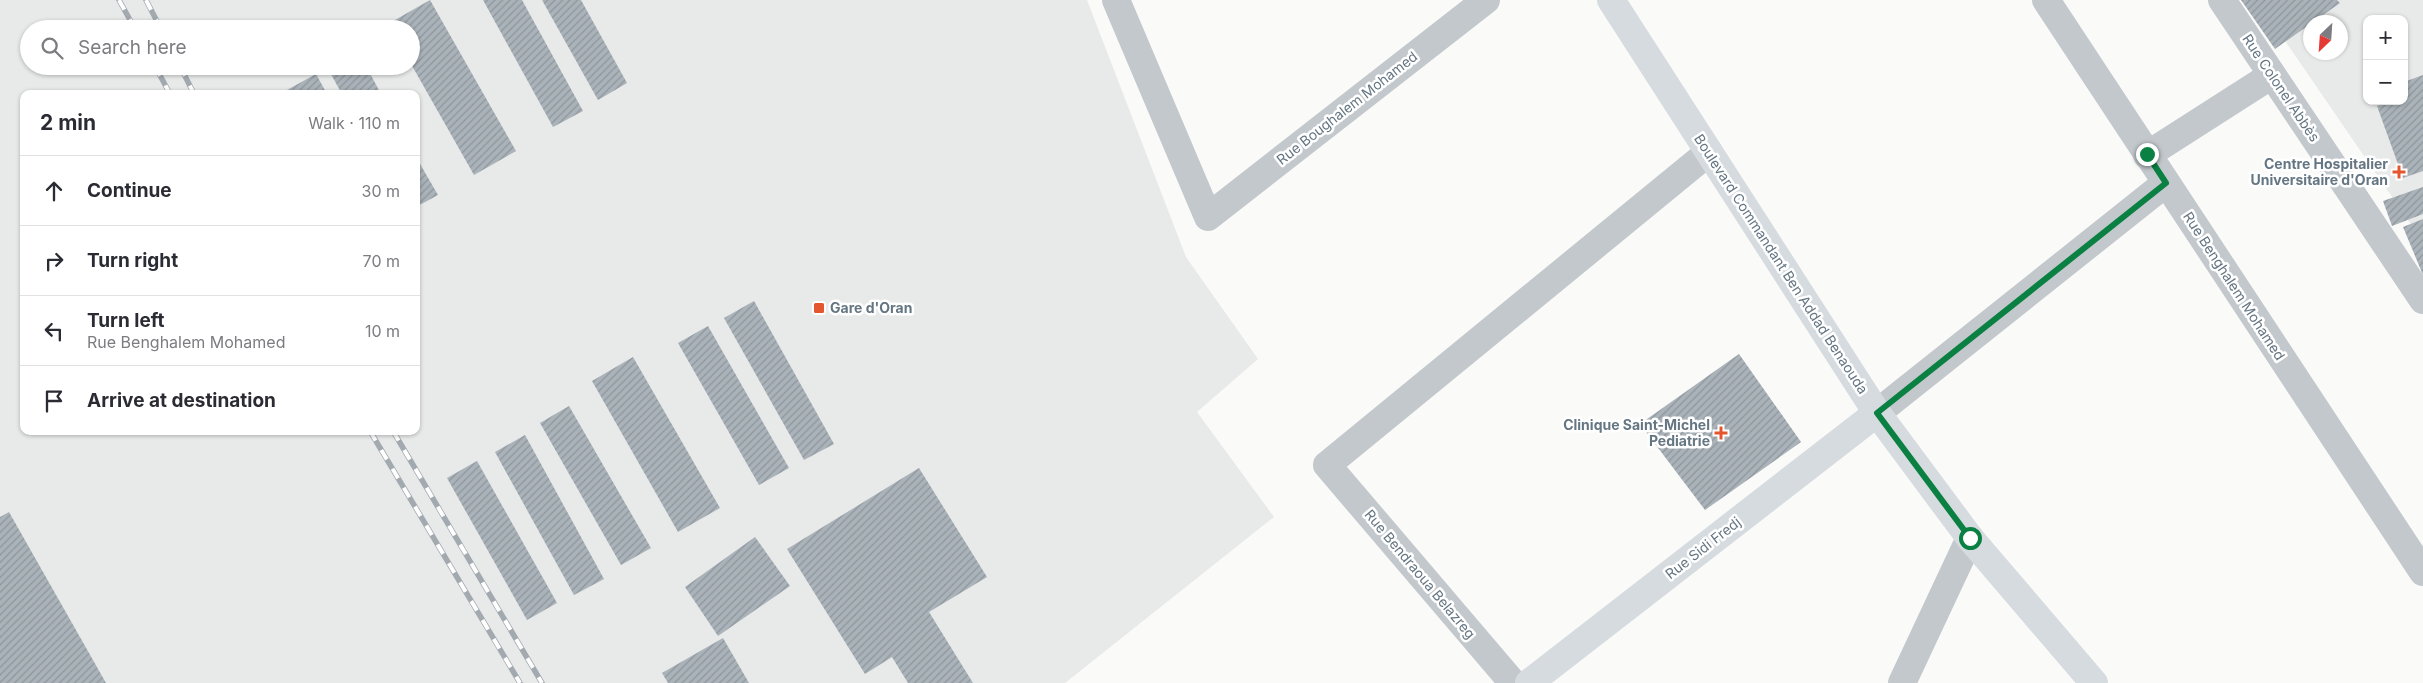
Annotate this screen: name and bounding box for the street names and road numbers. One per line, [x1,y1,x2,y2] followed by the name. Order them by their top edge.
[2239,31,2324,145] street label: Rue Colonel Abbès
[1273,47,1420,168] street label: Rue Boughalem Mohamed
[1691,131,1872,397] street label: Boulevard Commandant Ben Addad Benaouda
[2180,208,2289,363] street label: Rue Benghalem Mohamed
[1361,506,1479,642] street label: Rue Bendraoua Belazreg
[1662,513,1744,582] street label: Rue Sidi Fredj

